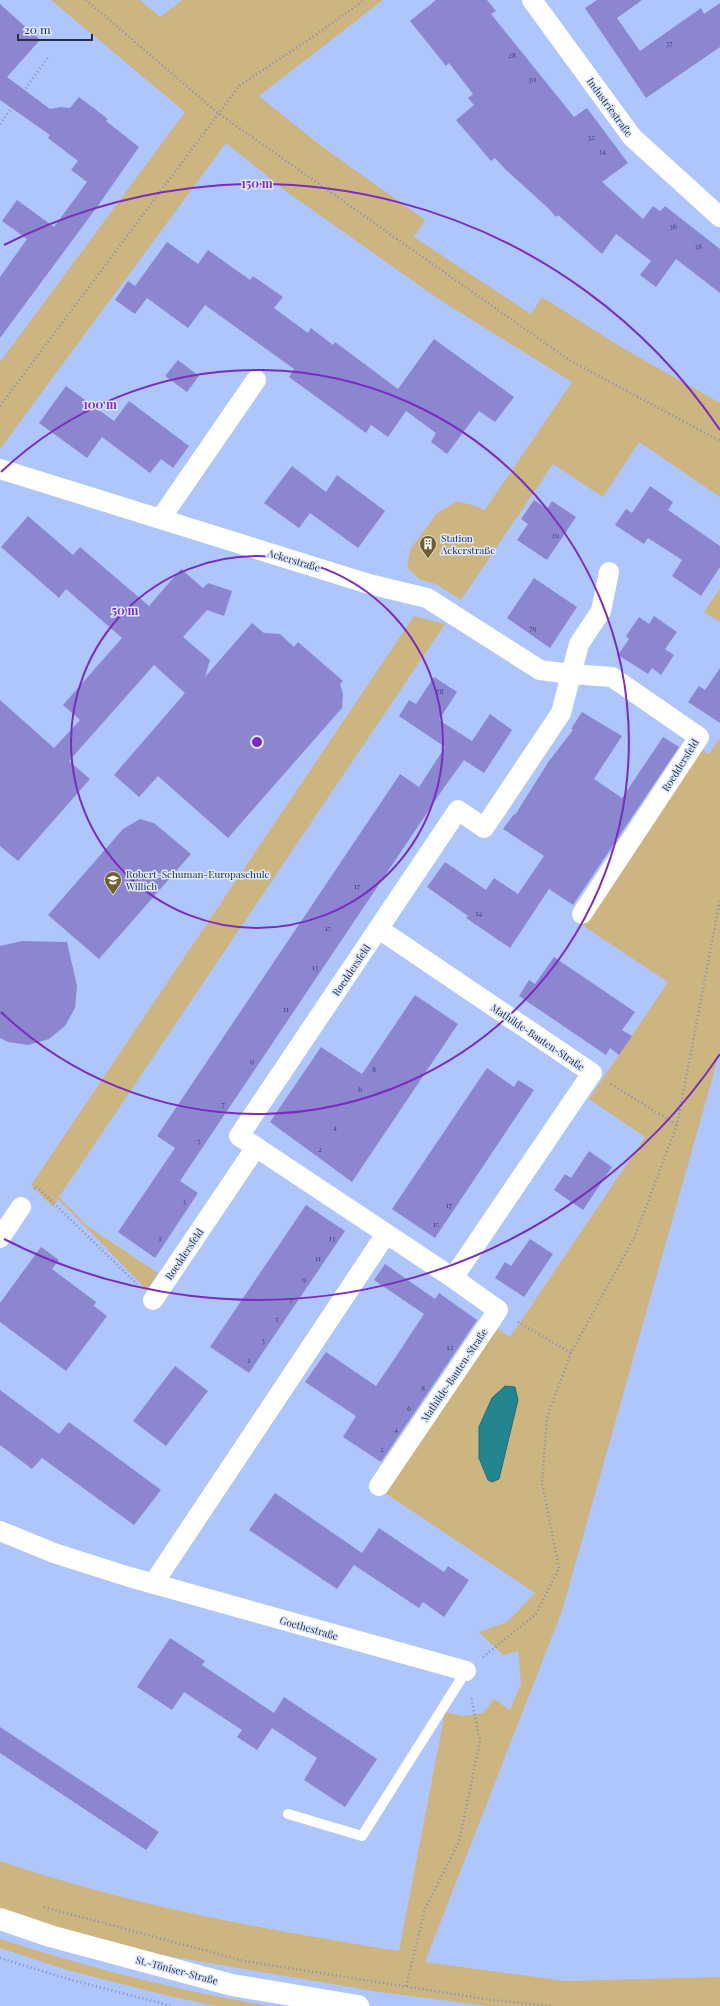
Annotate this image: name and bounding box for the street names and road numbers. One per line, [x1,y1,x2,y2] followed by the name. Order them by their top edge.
[584,75,636,139] street label: Industriestraße
[265,545,322,575] street label: Ackerstraße
[658,736,702,794] street label: Roeddersfeld
[329,941,374,999] street label: Roeddersfeld
[488,1000,588,1074] street label: Mathilde-Bauten-Straße
[162,1225,207,1283] street label: Roeddersfeld
[417,1325,491,1425] street label: Mathilde-Bauten-Straße
[278,1613,340,1643] street label: Goethestraße
[134,1952,220,1988] street label: St.-Töniser-Straße

